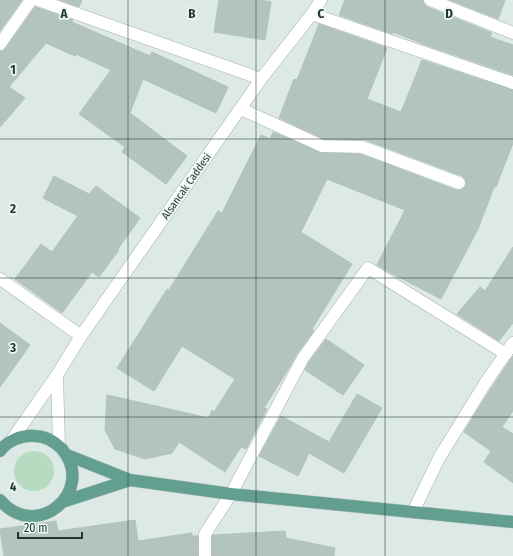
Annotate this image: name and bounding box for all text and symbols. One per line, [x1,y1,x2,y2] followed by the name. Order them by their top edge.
[59,6,68,21] text: A
[188,6,196,21] text: B
[318,6,325,21] text: C
[445,6,453,21] text: D
[10,62,16,77] text: 1
[159,151,214,222] street label: Alsancak Caddesi
[9,201,16,216] text: 2
[9,340,16,355] text: 3
[10,479,17,494] text: 4
[18,514,82,540] scale bar
[24,521,48,535] text: 20 m

